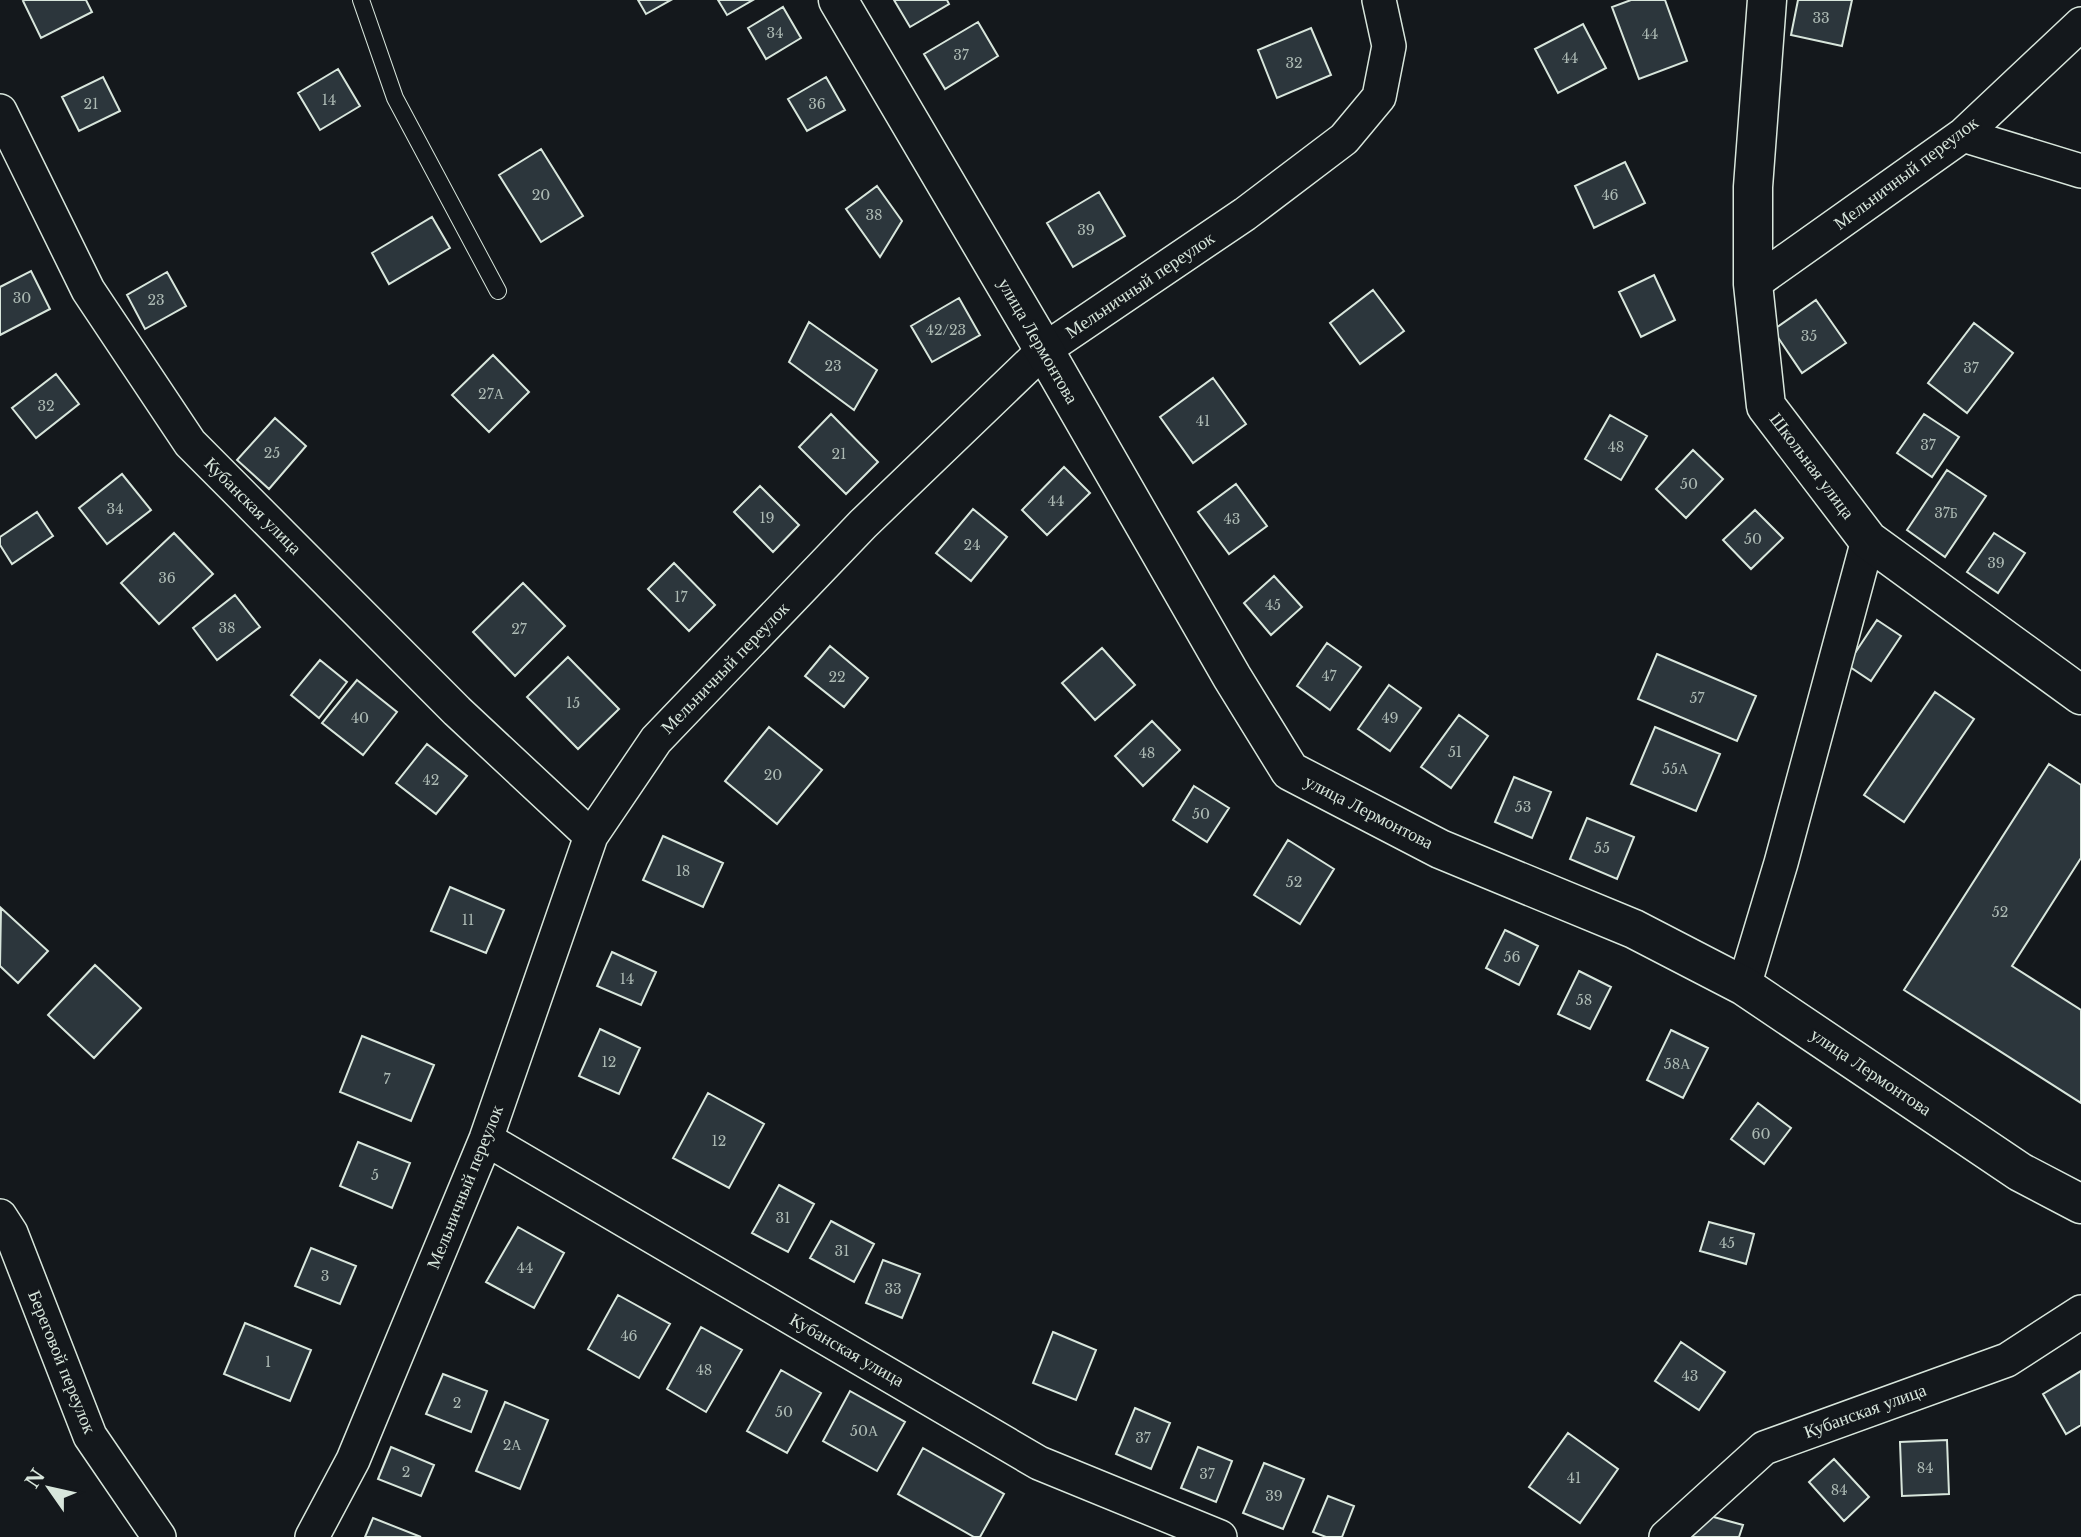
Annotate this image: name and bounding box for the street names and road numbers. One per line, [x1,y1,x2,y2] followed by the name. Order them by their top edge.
[1830,111,1983,234] street label: Мельничный переулок
[1061,227,1219,343] street label: Мельничный переулок
[993,274,1083,408] street label: улица Лермонтова
[1765,408,1859,524] street label: Школьная улица
[200,453,306,559] street label: Кубанская улица
[656,597,794,739] street label: Мельничный переулок
[1301,770,1437,854] street label: улица Лермонтова
[1806,1023,1936,1121] street label: улица Лермонтова
[422,1102,508,1272] street label: Мельничный переулок
[23,1287,101,1437] street label: Береговой переулок
[786,1308,908,1392] street label: Кубанская улица
[1801,1379,1929,1443] street label: Кубанская улица

